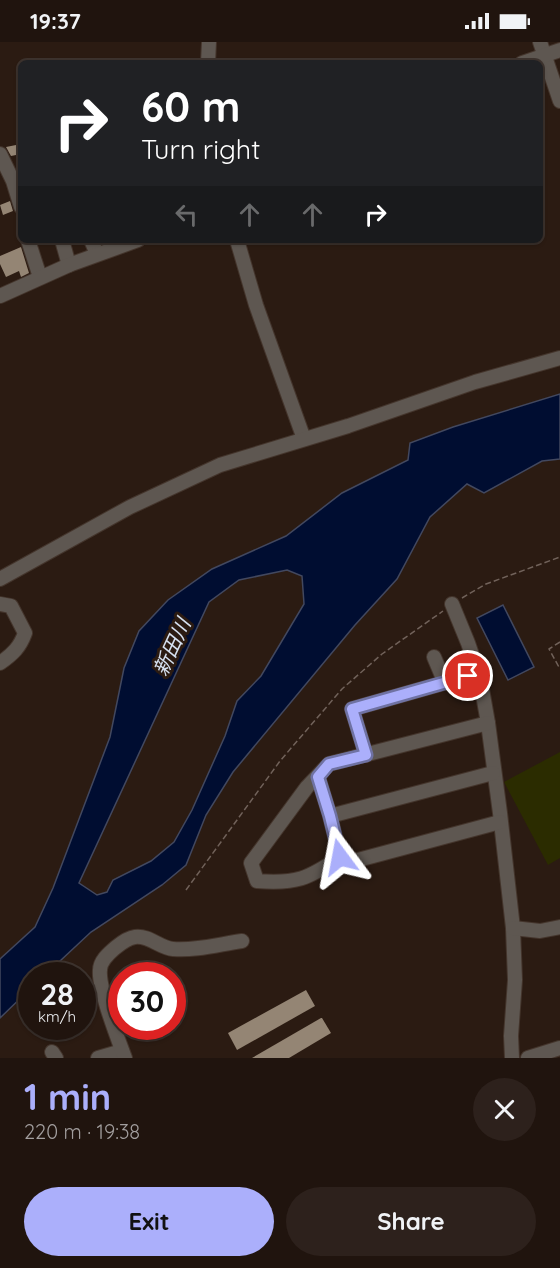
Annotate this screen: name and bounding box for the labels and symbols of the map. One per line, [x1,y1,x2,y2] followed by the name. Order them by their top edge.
[148,613,196,679] water label: 新田川
[442,650,493,701] pin
[308,825,372,889] position arrow
[108,962,186,1040] speed limit sign: 30

